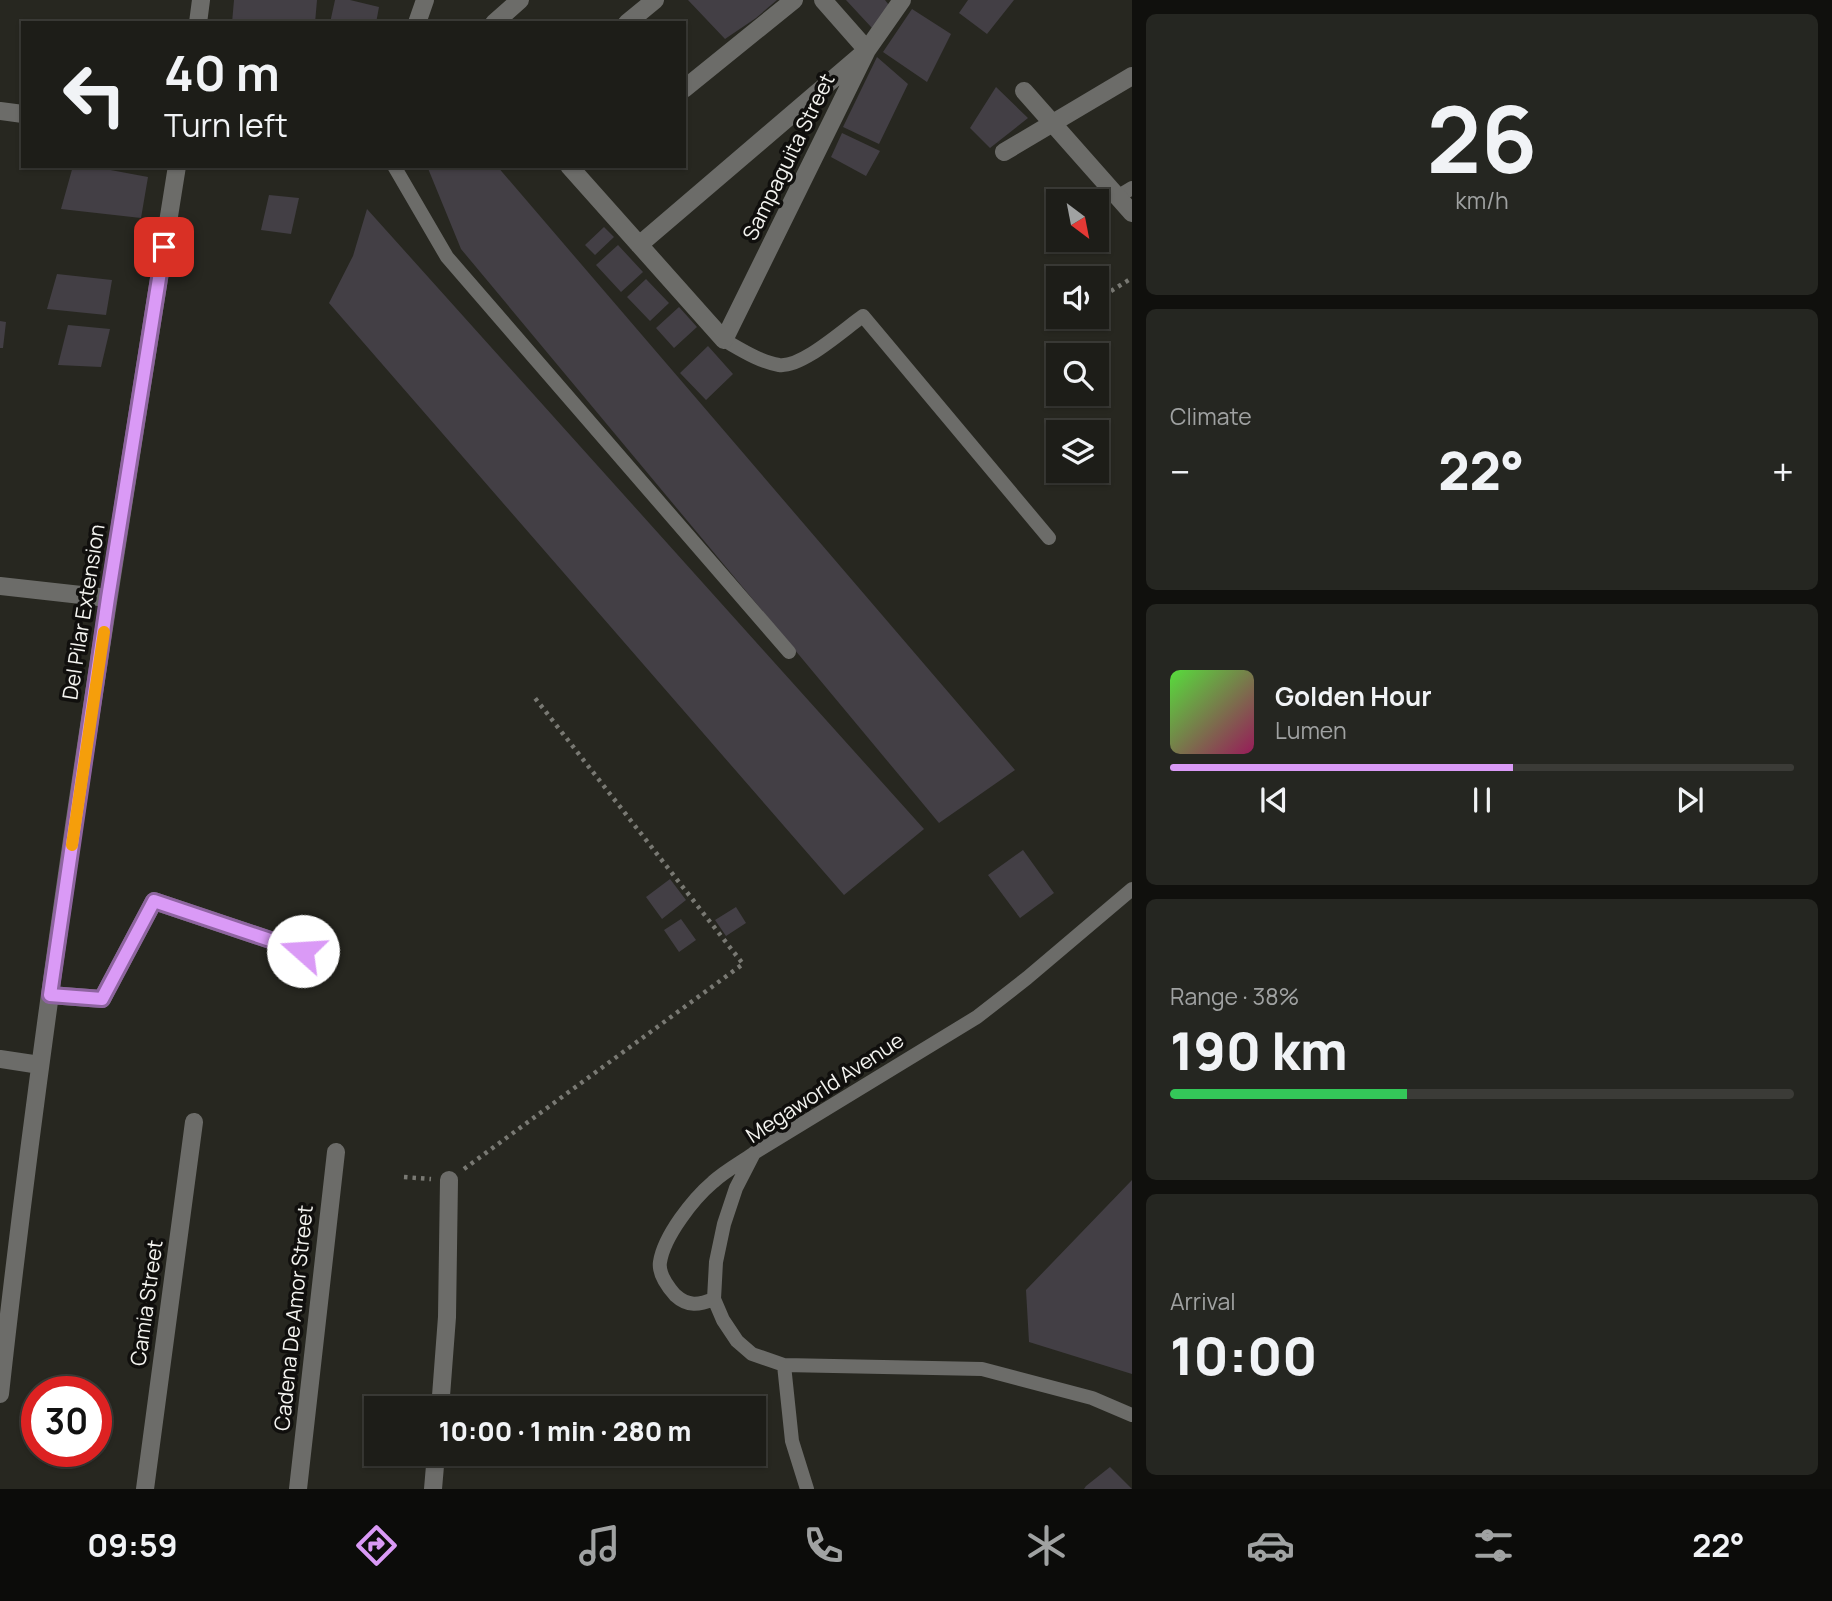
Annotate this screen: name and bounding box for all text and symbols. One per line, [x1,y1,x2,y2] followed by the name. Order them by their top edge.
[164,39,280,106] text: 40 m
[49,49,140,140] icon: left
[736,69,841,245] street label: Sampaguita Street
[1427,76,1537,200] text: 26
[164,103,288,147] text: Turn left
[1455,184,1509,216] text: km/h
[1046,189,1110,252] north arrow
[1046,189,1109,483] map controls
[134,217,194,277] pin
[145,228,183,266] icon: arrive
[1046,266,1109,329] button: sound
[1046,343,1109,406] button: search
[1170,400,1252,432] text: Climate
[1046,420,1109,483] button: layers
[1438,435,1524,506] text: 22°
[1170,445,1191,497] text: −
[1772,445,1794,497] text: +
[55,522,111,702] street label: Del Pilar Extension
[1275,678,1432,714] text: Golden Hour
[1275,714,1347,746] text: Lumen
[1255,781,1293,819] icon: previous
[1463,781,1501,819] icon: pause
[1671,781,1709,819] icon: next
[266,914,340,988] position arrow
[1170,980,1299,1012] text: Range · 38%
[1170,1015,1348,1086] text: 190 km
[740,1026,909,1149] street label: Megaworld Avenue
[267,1204,319,1432] street label: Cadena De Amor Street
[123,1238,169,1368] street label: Camia Street
[1170,1285,1236,1317] text: Arrival
[1170,1320,1317,1391] text: 10:00
[21,1376,112,1467] speed limit sign: 30
[439,1413,691,1449] text: 10:00 · 1 min · 280 m
[352,1521,401,1570] icon: directions
[575,1521,624,1570] icon: music
[799,1521,848,1570] icon: phone
[1022,1521,1071,1570] icon: climate
[1246,1521,1295,1570] icon: car
[1469,1521,1518,1570] icon: filters
[87,1523,178,1567] text: 09:59
[1692,1523,1745,1567] text: 22°

